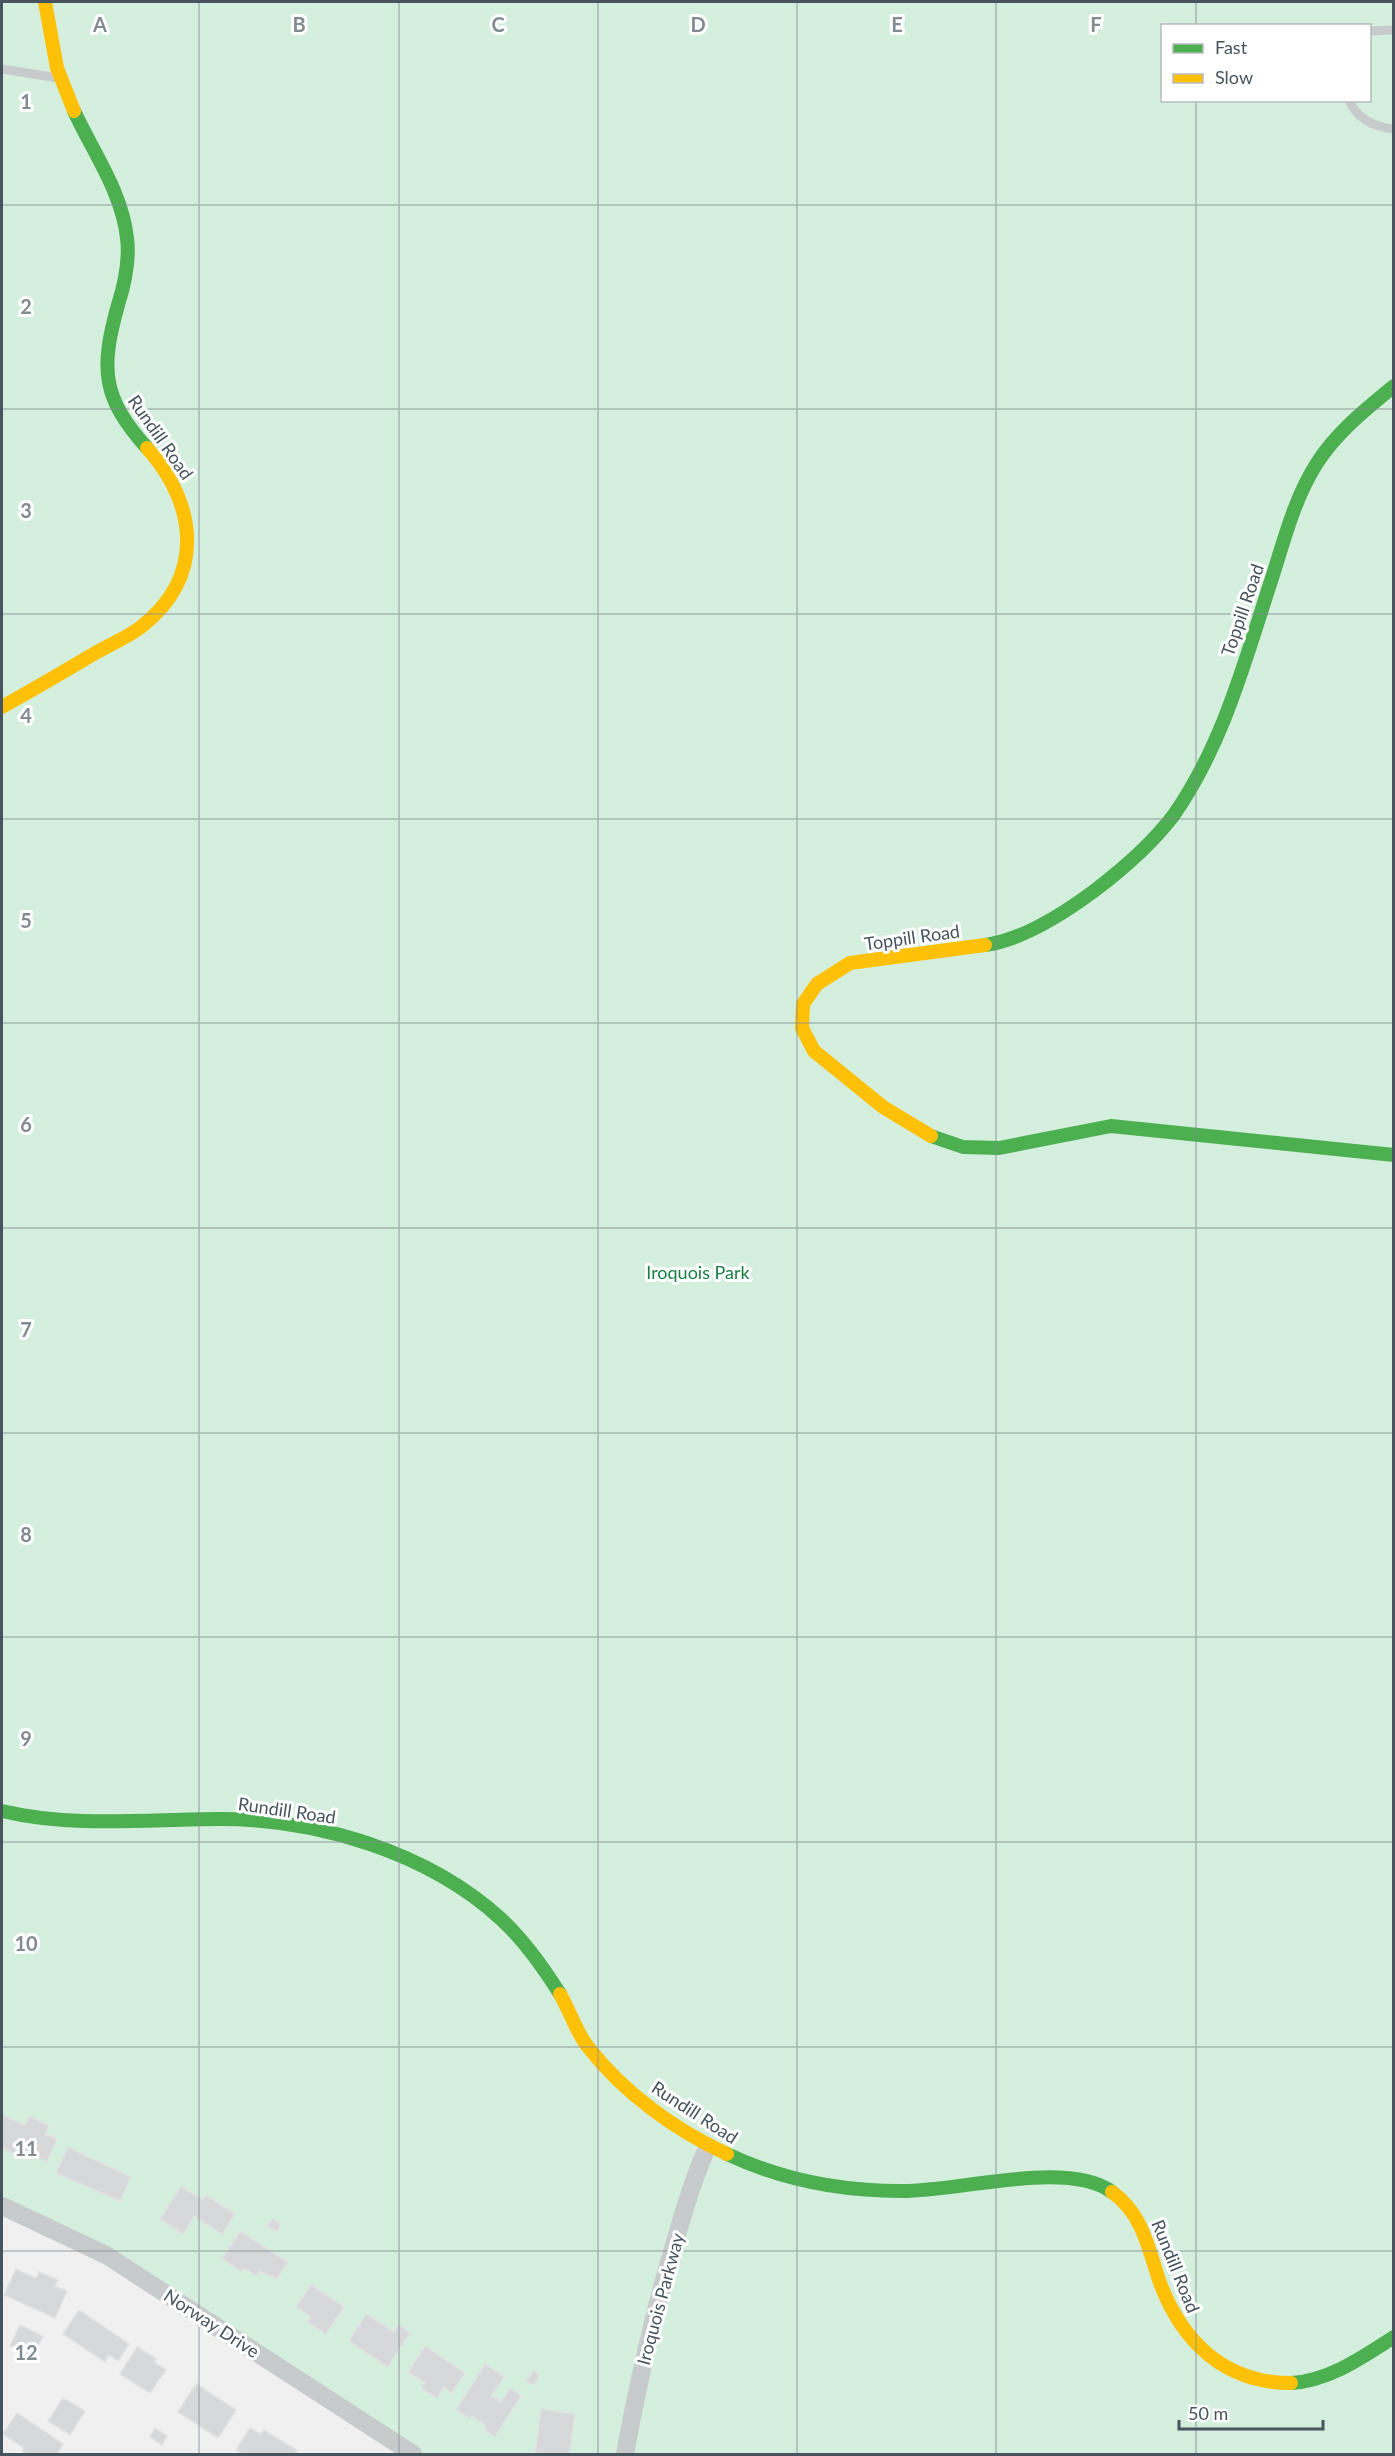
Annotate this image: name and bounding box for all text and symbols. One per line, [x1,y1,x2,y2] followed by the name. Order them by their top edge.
[92,12,107,36] text: A
[292,12,306,36] text: B
[491,12,505,36] text: C
[690,12,706,36] text: D
[891,12,903,36] text: E
[1090,12,1102,36] text: F
[1161,24,1371,102] legend
[1215,36,1248,58] text: Fast
[1215,66,1253,88] text: Slow
[20,89,32,113] text: 1
[20,294,32,318] text: 2
[124,390,198,484] street label: Rundill Road
[20,498,32,522] text: 3
[1216,561,1268,659] street label: Toppill Road
[20,703,32,727] text: 4
[20,908,32,932] text: 5
[863,919,961,955] street label: Toppill Road
[20,1112,32,1136] text: 6
[646,1261,751,1283] park label: Iroquois Park
[20,1317,32,1341] text: 7
[20,1522,32,1546] text: 8
[20,1726,32,1750] text: 9
[237,1792,337,1828] street label: Rundill Road
[14,1931,38,1955] text: 10
[648,2076,742,2148] street label: Rundill Road
[14,2136,38,2160] text: 11
[1147,2216,1205,2316] street label: Rundill Road
[632,2230,688,2367] street label: Iroquois Parkway
[160,2284,264,2362] street label: Norway Drive
[14,2340,38,2364] text: 12
[1179,2393,1323,2431] scale bar
[1188,2402,1228,2424] text: 50 m

